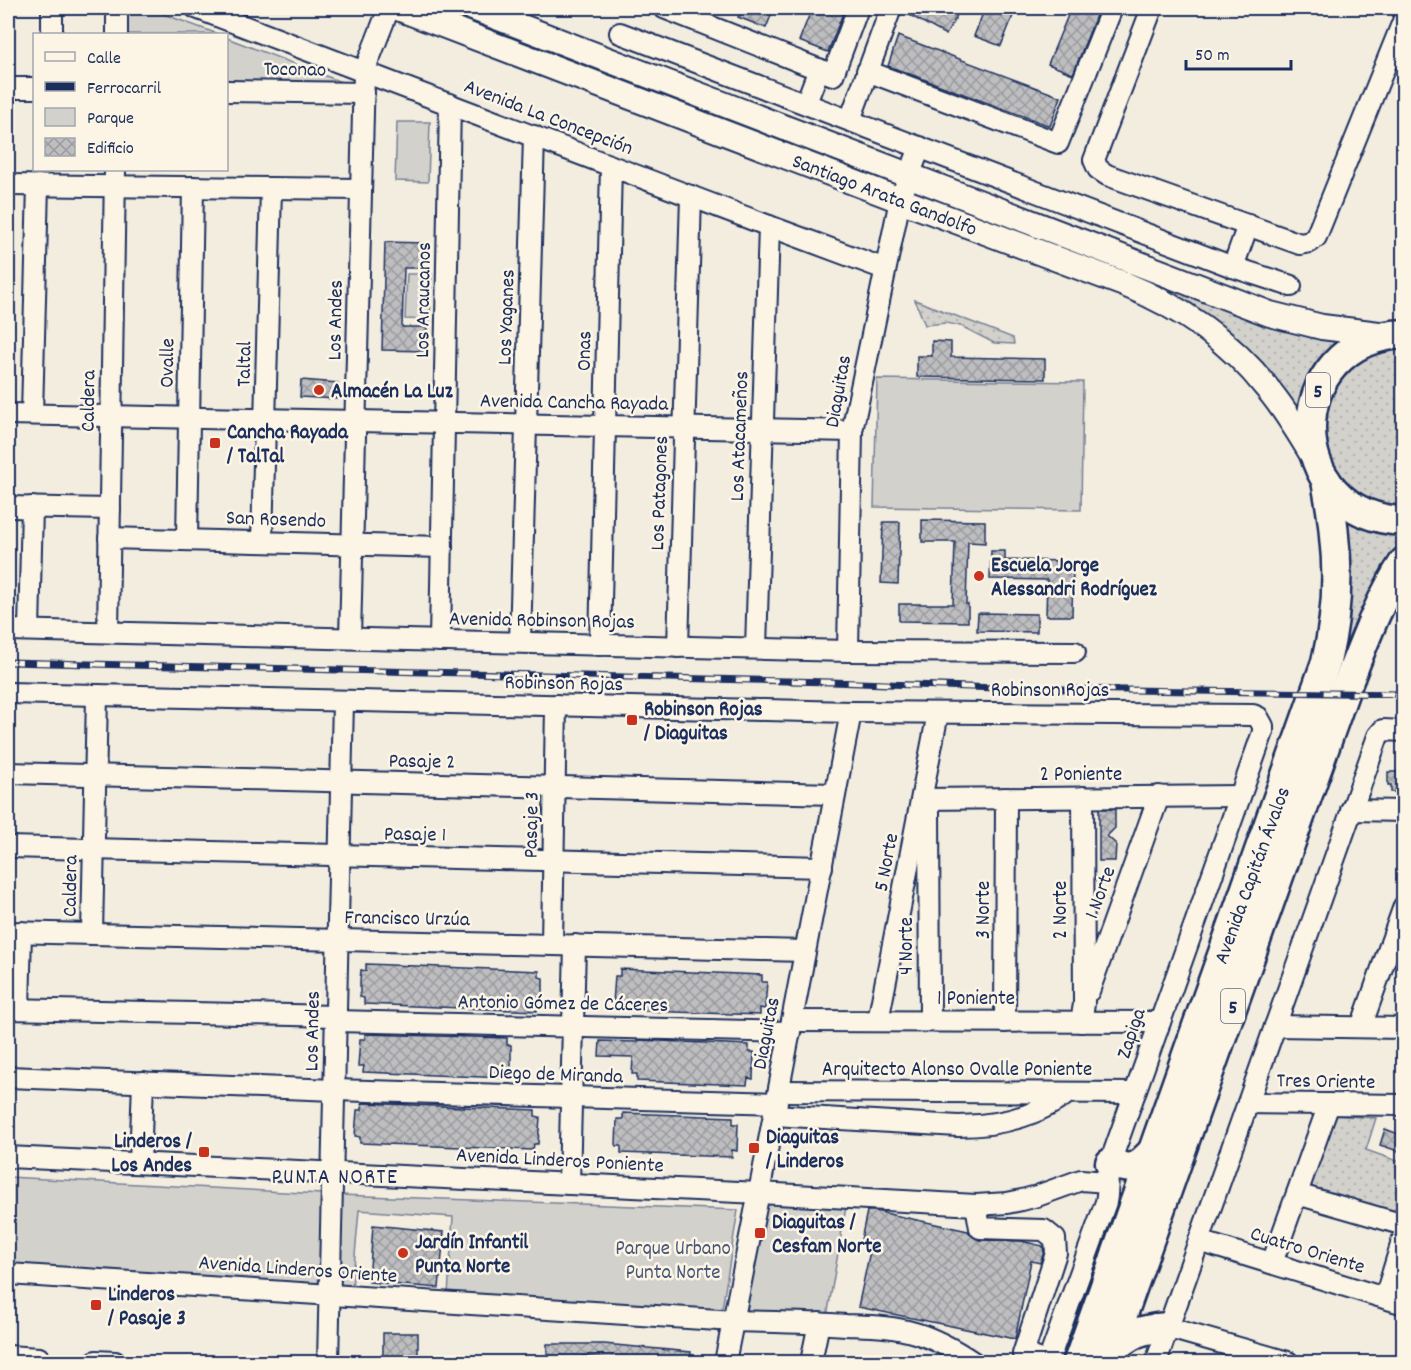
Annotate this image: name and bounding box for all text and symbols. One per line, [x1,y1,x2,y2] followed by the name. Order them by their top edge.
[33,33,228,171] legend
[1186,33,1291,71] scale bar
[1195,44,1230,69] text: 50 m
[87,47,121,72] text: Calle
[263,55,326,87] street label: Toconao
[459,73,637,165] street label: Avenida La Concepción
[87,77,162,102] text: Ferrocarril
[87,107,134,132] text: Parque
[87,137,134,162] text: Edificio
[787,148,981,246] street label: Santiago Arata Gandolfo
[409,242,441,358] street label: Los Araucanos
[491,269,525,366] street label: Los Yaganes
[321,279,353,361] street label: Los Andes
[571,331,601,372] street label: Onas
[154,338,184,388] street label: Ovalle
[231,341,261,387] street label: Taltal
[819,353,861,430] street label: Diaguitas
[74,369,106,432] street label: Caldera
[724,370,758,502] street label: Los Atacameños
[1306,373,1330,407] road number: 5
[331,378,454,408] place label: Almacén La Luz
[312,383,326,397] marker: Almacén La Luz
[480,387,669,421] street label: Avenida Cancha Rayada
[226,419,349,473] place label: Cancha Rayada / TalTal
[644,435,678,551] street label: Los Patagones
[208,436,222,450] marker: Cancha Rayada / TalTal
[225,504,326,538] street label: San Rosendo
[991,552,1158,606] place label: Escuela Jorge Alessandri Rodríguez
[972,569,986,583] marker: Escuela Jorge Alessandri Rodríguez
[449,605,635,639] street label: Avenida Robinson Rojas
[504,669,624,701] street label: Robinson Rojas
[991,677,1109,707] street label: Robinson Rojas
[643,696,763,750] place label: Robinson Rojas / Diaguitas
[625,713,639,727] marker: Robinson Rojas / Diaguitas
[388,747,456,779] street label: Pasaje 2
[1040,761,1122,791] street label: 2 Poniente
[1208,783,1300,969] street label: Avenida Capitán Ávalos
[517,791,549,859] street label: Pasaje 3
[384,820,446,852] street label: Pasaje 1
[868,831,908,894] street label: 5 Norte
[56,854,88,917] street label: Caldera
[1079,863,1125,923] street label: 1 Norte
[970,881,1000,939] street label: 3 Norte
[1047,881,1077,939] street label: 2 Norte
[344,904,471,936] street label: Francisco Urzúa
[893,917,923,975] street label: 4 Norte
[937,985,1015,1015] street label: 1 Poniente
[457,988,669,1022] street label: Antonio Gómez de Cáceres
[1221,989,1245,1023] road number: 5
[298,990,330,1072] street label: Los Andes
[746,995,790,1072] street label: Diaguitas
[1110,1004,1156,1063] street label: Zapiga
[822,1056,1092,1086] street label: Arquitecto Alonso Ovalle Poniente
[488,1059,625,1093] street label: Diego de Miranda
[1276,1067,1376,1099] street label: Tres Oriente
[765,1124,844,1178] place label: Diaguitas / Linderos
[111,1128,192,1182] place label: Linderos / Los Andes
[747,1141,761,1155] marker: Diaguitas / Linderos
[455,1142,664,1182] street label: Avenida Linderos Poniente
[197,1145,211,1159] marker: Linderos / Los Andes
[272,1163,398,1194] district label: PUNTA NORTE
[772,1209,881,1263] place label: Diaguitas / Cesfam Norte
[1246,1220,1368,1284] street label: Cuatro Oriente
[753,1226,767,1240] marker: Diaguitas / Cesfam Norte
[415,1229,529,1283] place label: Jardín Infantil Punta Norte
[615,1235,731,1289] park label: Parque Urbano Punta Norte
[396,1246,410,1260] marker: Jardín Infantil Punta Norte
[197,1249,398,1293] street label: Avenida Linderos Oriente
[107,1281,186,1335] place label: Linderos / Pasaje 3
[89,1298,103,1312] marker: Linderos / Pasaje 3

